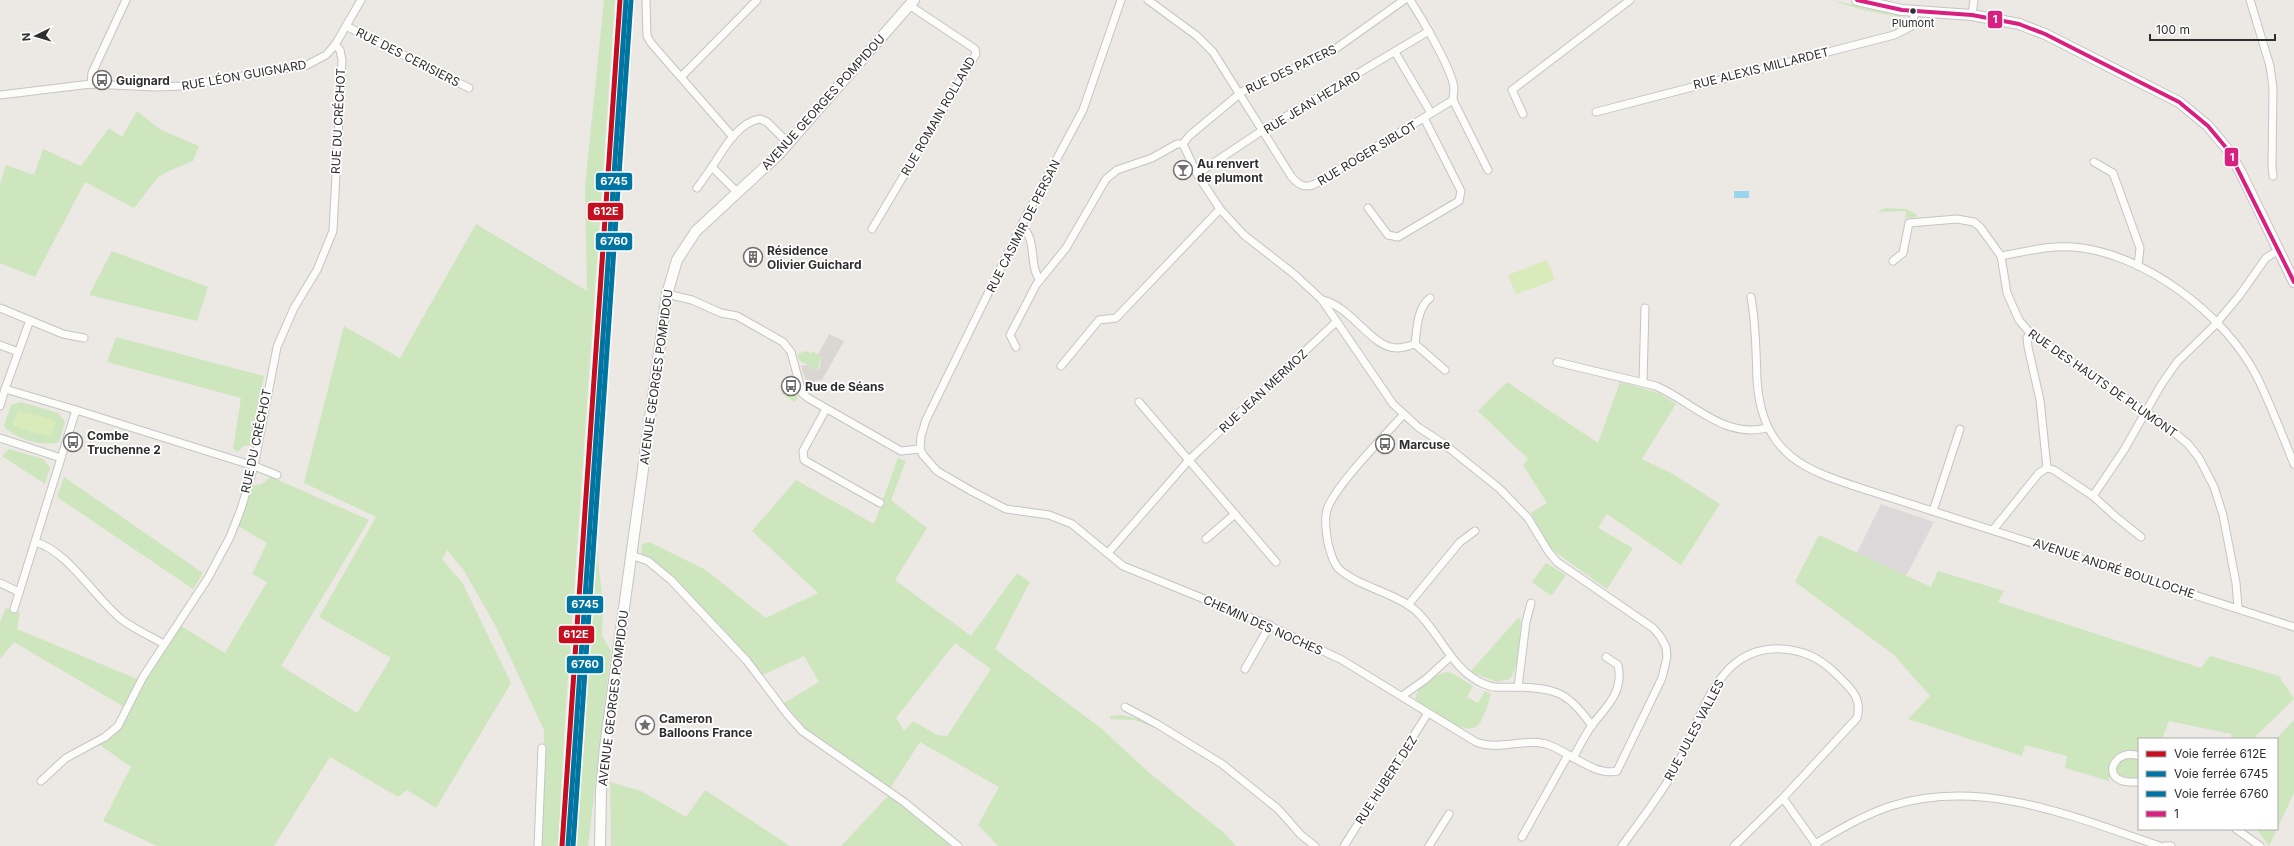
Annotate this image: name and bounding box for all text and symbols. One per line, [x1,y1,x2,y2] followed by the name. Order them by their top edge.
[1908,6,1918,16] marker: Plumont
[1987,10,2003,29] line badge: 1
[1993,12,1998,26] text: 1
[16,16,56,56] north arrow
[1892,16,1935,30] place label: Plumont
[2150,16,2275,42] scale bar
[2156,22,2190,37] text: 100 m
[354,24,463,90] street label: RUE DES CERISIERS
[758,31,888,173] street label: AVENUE GEORGES POMPIDOU
[19,32,33,42] text: N
[1243,41,1339,97] street label: RUE DES PATERS
[1692,44,1831,92] street label: RUE ALEXIS MILLARDET
[898,54,978,178] street label: RUE ROMAIN ROLLAND
[180,57,308,93] street label: RUE LÉON GUIGNARD
[328,67,348,174] street label: RUE DU CRÉCHOT
[1261,67,1363,137] street label: RUE JEAN HEZARD
[91,69,113,91] bus stop icon: Guignard
[116,73,170,88] place label: Guignard
[1315,117,1420,189] street label: RUE ROGER SIBLOT
[2224,147,2239,167] line badge: 1
[2230,150,2235,164] text: 1
[1197,156,1264,185] place label: Au renvert de plumont
[983,157,1063,295] street label: RUE CASIMIR DE PERSAN
[1172,159,1194,181] bar icon: Au renvert de plumont
[595,172,633,191] line badge: 6745
[600,174,628,188] text: 6745
[587,202,624,221] line badge: 612E
[593,204,619,218] text: 612E
[595,232,633,251] line badge: 6760
[600,234,628,248] text: 6760
[767,243,861,272] place label: Résidence Olivier Guichard
[742,246,764,268] building icon: Résidence Olivier Guichard
[636,288,676,466] street label: AVENUE GEORGES POMPIDOU
[2026,326,2181,440] street label: RUE DES HAUTS DE PLUMONT
[1216,346,1310,436] street label: RUE JEAN MERMOZ
[780,375,802,397] bus stop icon: Rue de Séans
[805,379,884,394] place label: Rue de Séans
[238,387,274,494] street label: RUE DU CRÉCHOT
[87,428,161,457] place label: Combe Truchenne 2
[62,431,84,453] bus stop icon: Combe Truchenne 2
[1374,433,1396,455] bus stop icon: Marcuse
[1399,437,1450,452] place label: Marcuse
[2031,535,2197,601] street label: AVENUE ANDRÉ BOULLOCHE
[1201,592,1325,658] street label: CHEMIN DES NOCHES
[566,595,604,614] line badge: 6745
[571,597,599,611] text: 6745
[595,609,631,787] street label: AVENUE GEORGES POMPIDOU
[558,625,595,644] line badge: 612E
[563,627,589,641] text: 612E
[566,655,604,674] line badge: 6760
[571,657,599,671] text: 6760
[1661,677,1727,783] street label: RUE JULES VALLES
[659,711,752,740] place label: Cameron Balloons France
[634,714,656,736] place icon: Cameron Balloons France
[1352,733,1420,827] street label: RUE HUBERT DEZ
[2138,738,2278,830] legend
[2174,746,2266,761] text: Voie ferrée 612E
[2174,766,2268,781] text: Voie ferrée 6745
[2174,786,2269,801] text: Voie ferrée 6760
[2174,806,2179,821] text: 1

